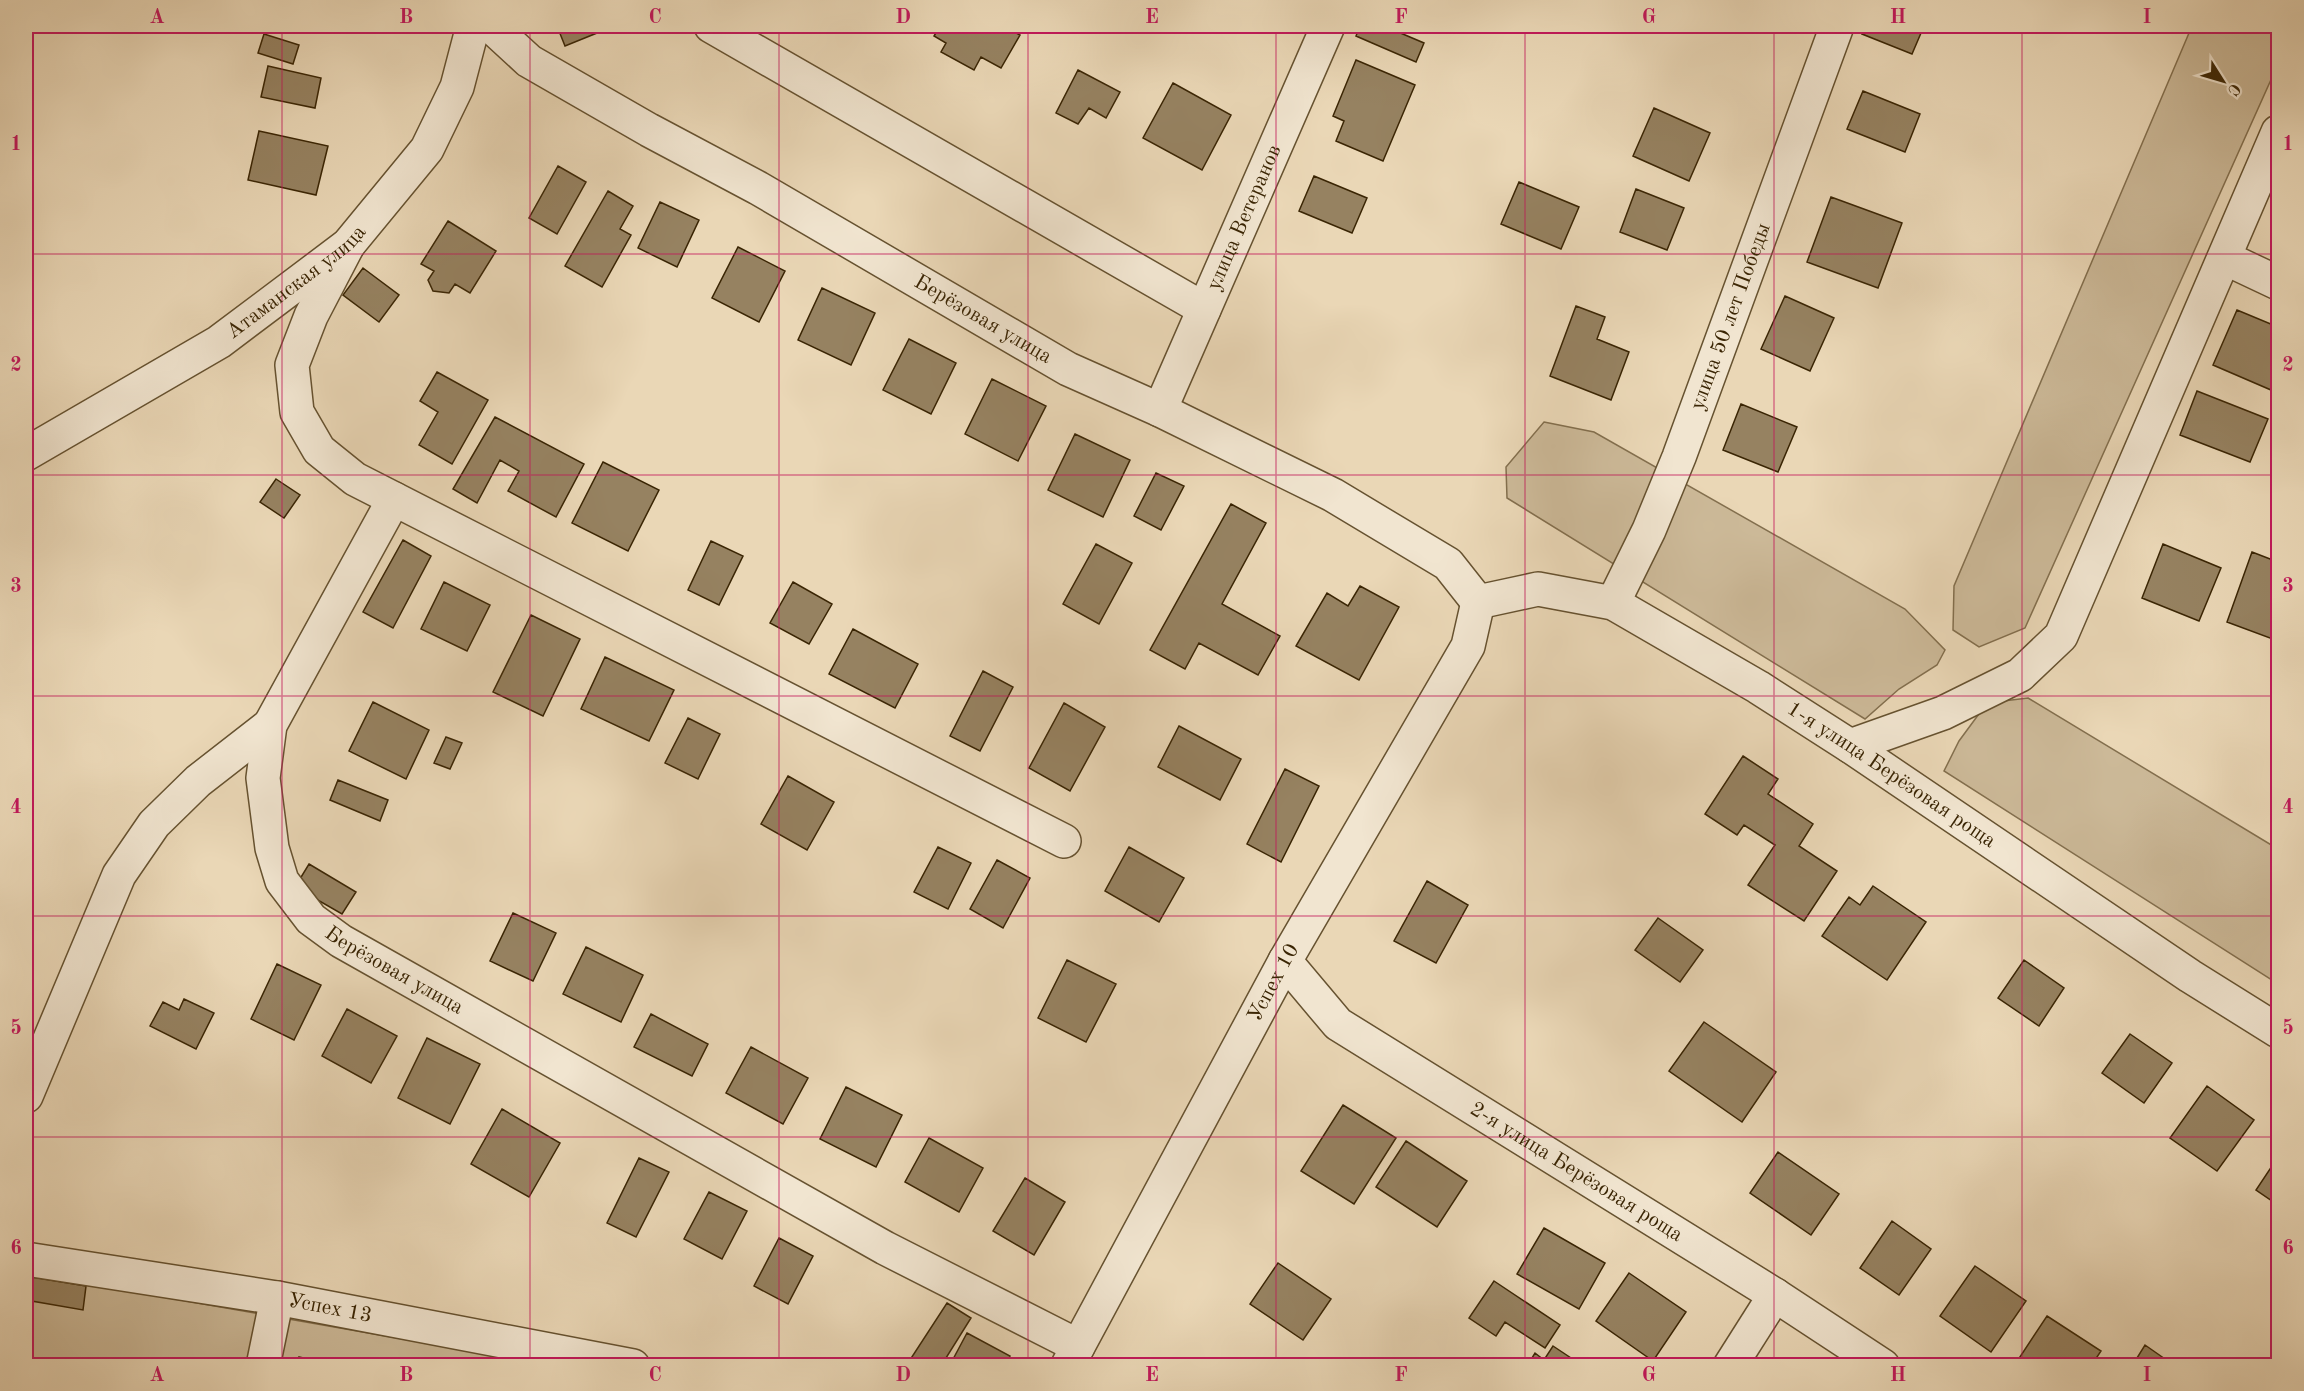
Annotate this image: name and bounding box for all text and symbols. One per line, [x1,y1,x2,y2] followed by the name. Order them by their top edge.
[149,8,165,28] text: A
[399,8,413,28] text: B
[648,8,662,28] text: C
[895,8,911,28] text: D
[1145,8,1159,28] text: E
[1394,8,1408,28] text: F
[1642,8,1656,28] text: G
[1890,8,1906,28] text: H
[2143,8,2151,28] text: I
[2193,51,2253,111] north arrow
[2224,80,2243,98] text: С
[10,135,22,155] text: 1
[2282,135,2294,155] text: 1
[1203,142,1285,294] street label: улица Ветеранов
[1687,220,1774,413] street label: улица 50 лет Победы
[223,221,370,343] street label: Атаманская улица
[910,271,1055,368] street label: Берёзовая улица
[10,356,22,376] text: 2
[2282,356,2294,376] text: 2
[10,577,22,597] text: 3
[2282,577,2294,597] text: 3
[1783,698,2000,852] street label: 1-я улица Берёзовая роща
[10,798,22,818] text: 4
[2282,798,2294,818] text: 4
[321,922,467,1018] street label: Берёзовая улица
[1244,940,1303,1025] street label: Успех 10
[10,1018,22,1039] text: 5
[2282,1018,2294,1039] text: 5
[1466,1098,1687,1246] street label: 2-я улица Берёзовая роща
[10,1239,22,1259] text: 6
[2282,1239,2294,1259] text: 6
[286,1290,374,1326] street label: Успех 13
[149,1366,165,1386] text: A
[399,1366,413,1386] text: B
[648,1366,662,1386] text: C
[895,1366,911,1386] text: D
[1145,1366,1159,1386] text: E
[1394,1366,1408,1386] text: F
[1642,1366,1656,1386] text: G
[1890,1366,1906,1386] text: H
[2143,1366,2151,1386] text: I

